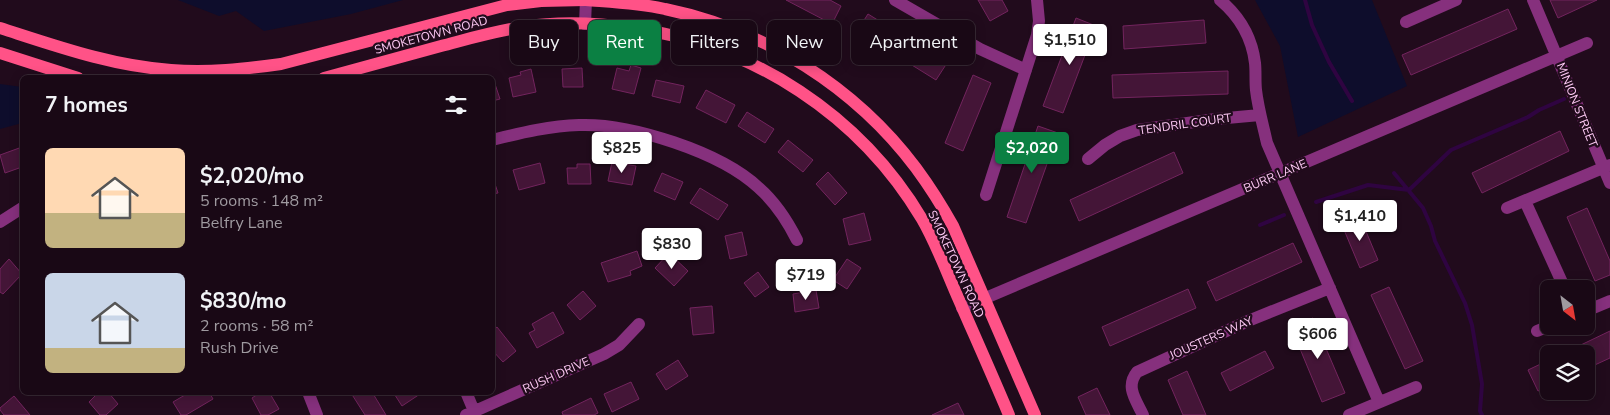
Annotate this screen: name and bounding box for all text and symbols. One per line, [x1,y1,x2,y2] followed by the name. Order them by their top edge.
[373,12,490,58] street label: SMOKETOWN ROAD
[510,20,578,65] chip: Buy
[588,20,661,65] chip: Rent
[671,20,757,65] chip: Filters
[767,20,841,65] chip: New
[851,20,975,65] chip: Apartment
[1029,23,1111,66] pin: $1,510
[1044,29,1096,51] text: $1,510
[1553,60,1602,150] street label: MINION STREET
[45,91,128,119] text: 7 homes
[442,91,470,119] icon: filters
[1138,109,1233,138] street label: TENDRIL COURT
[592,132,652,174] pin: $825
[991,132,1073,174] pin: $2,020
[603,137,641,159] text: $825
[1006,137,1058,159] text: $2,020
[1241,156,1309,196] street label: BURR LANE
[200,162,304,190] text: $2,020/mo
[85,168,145,228] icon: home
[200,190,323,212] text: 5 rooms · 148 m²
[1319,200,1401,242] pin: $1,410
[1334,205,1386,227] text: $1,410
[924,208,988,320] street label: SMOKETOWN ROAD
[200,212,283,234] text: Belfry Lane
[642,228,702,270] pin: $830
[653,233,691,255] text: $830
[776,258,836,301] pin: $719
[787,264,825,286] text: $719
[1540,280,1595,335] north arrow
[1540,280,1595,400] map controls
[200,287,286,315] text: $830/mo
[85,293,145,353] icon: home
[1166,312,1256,364] street label: JOUSTERS WAY
[200,315,313,337] text: 2 rooms · 58 m²
[1288,318,1348,360] pin: $606
[1299,323,1337,345] text: $606
[200,337,279,359] text: Rush Drive
[1540,345,1595,400] button: layers
[520,353,592,397] street label: RUSH DRIVE

